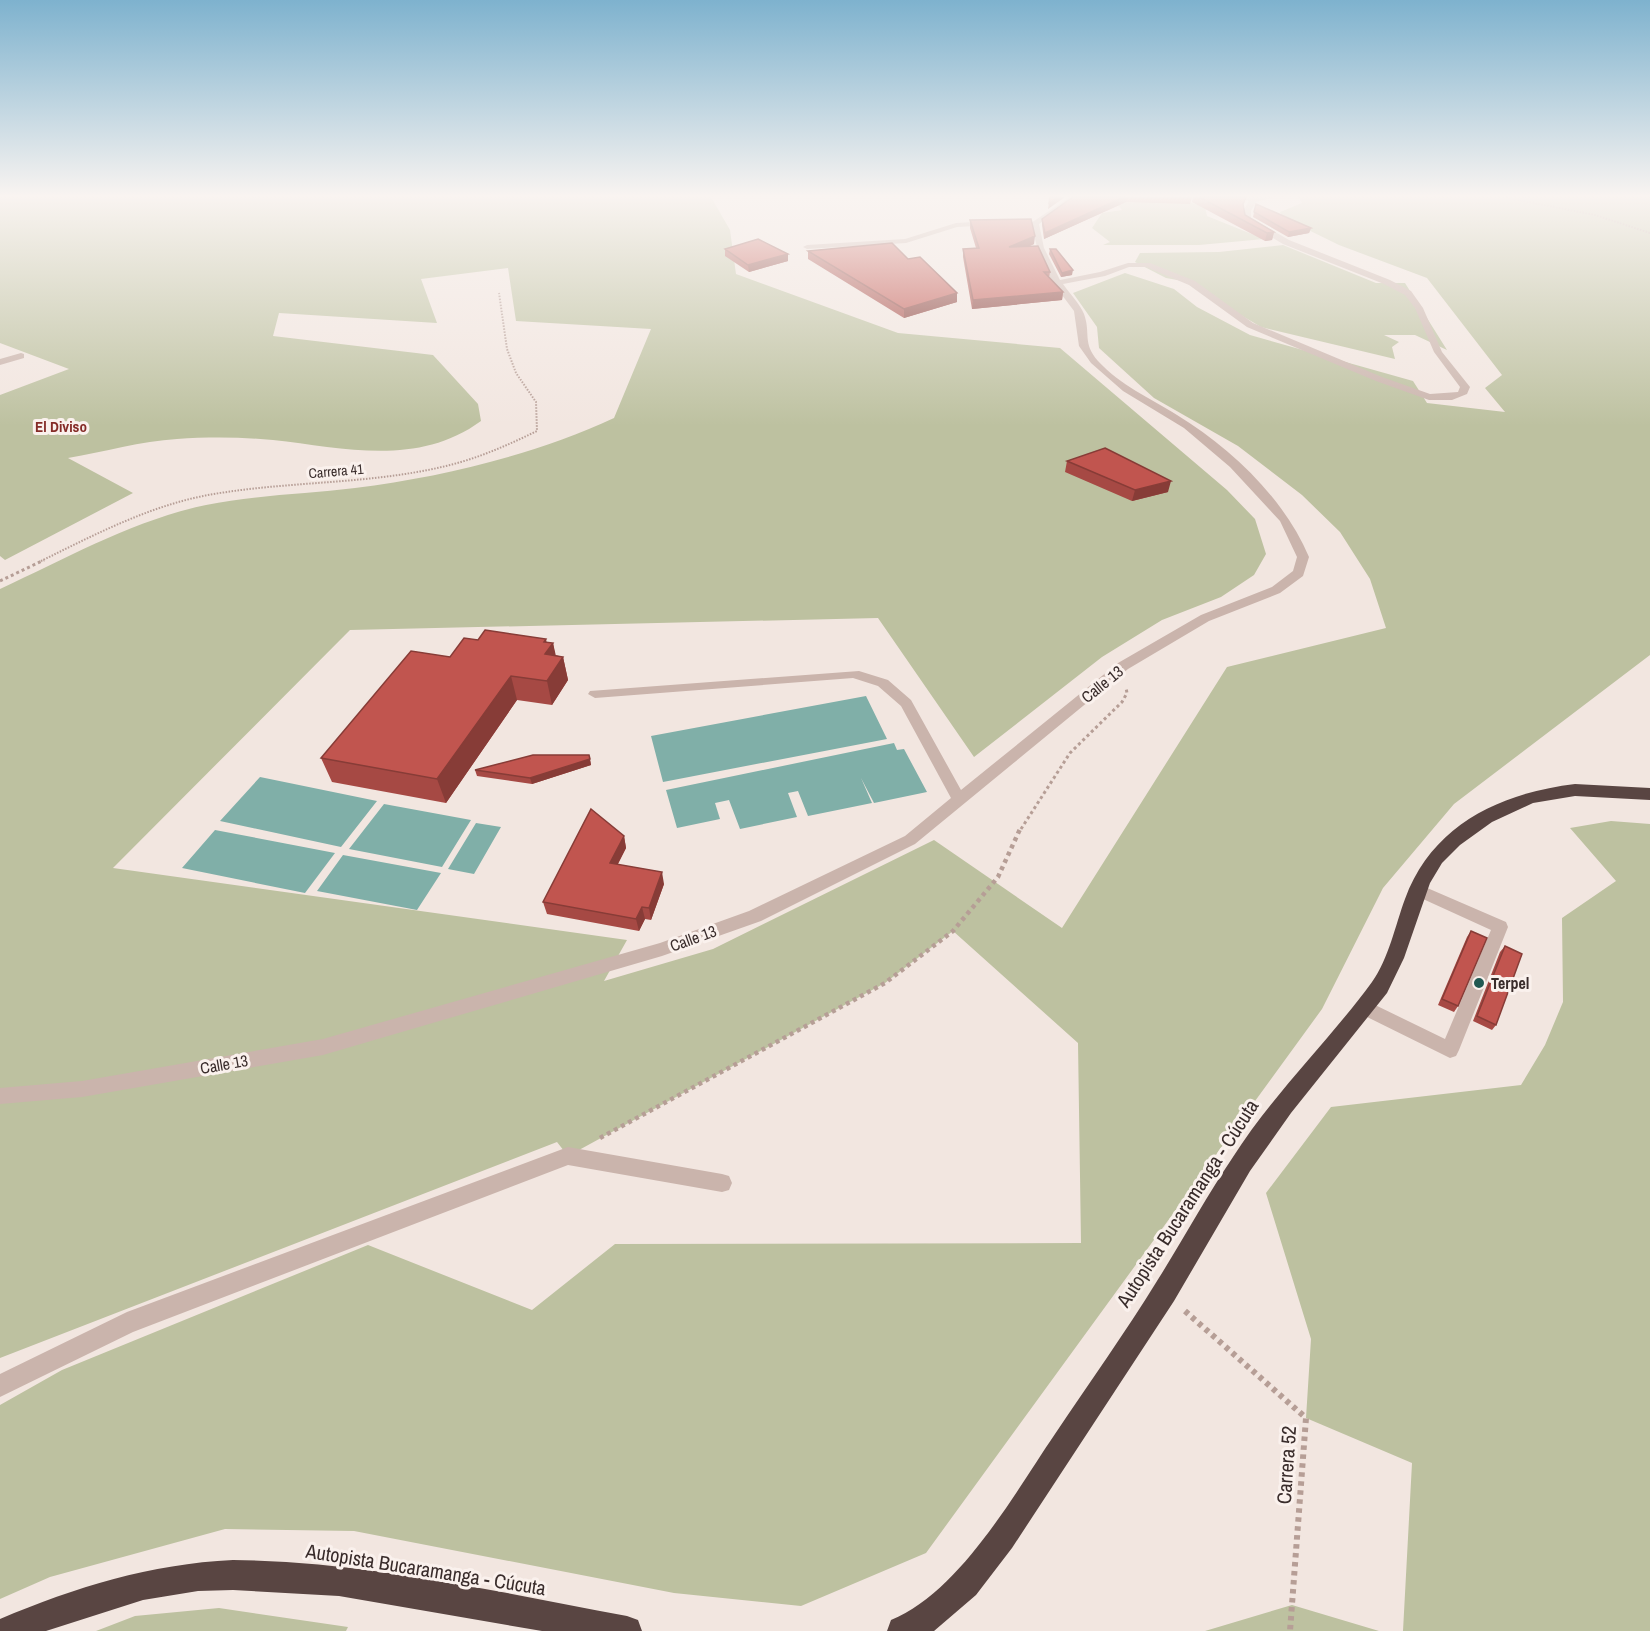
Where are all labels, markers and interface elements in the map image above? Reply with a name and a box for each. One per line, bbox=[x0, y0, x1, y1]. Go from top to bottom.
district label: El Diviso bbox=[35, 416, 87, 437]
street label: Carrera 41 bbox=[308, 460, 365, 482]
street label: Calle 13 bbox=[1076, 660, 1128, 708]
street label: Calle 13 bbox=[667, 919, 719, 957]
place label: Terpel bbox=[1491, 972, 1529, 994]
marker: Terpel bbox=[1472, 976, 1486, 990]
street label: Calle 13 bbox=[198, 1049, 250, 1079]
street label: Autopista Bucaramanga - Cúcuta bbox=[1109, 1094, 1264, 1313]
street label: Carrera 52 bbox=[1270, 1425, 1302, 1505]
street label: Autopista Bucaramanga - Cúcuta bbox=[303, 1537, 548, 1601]

